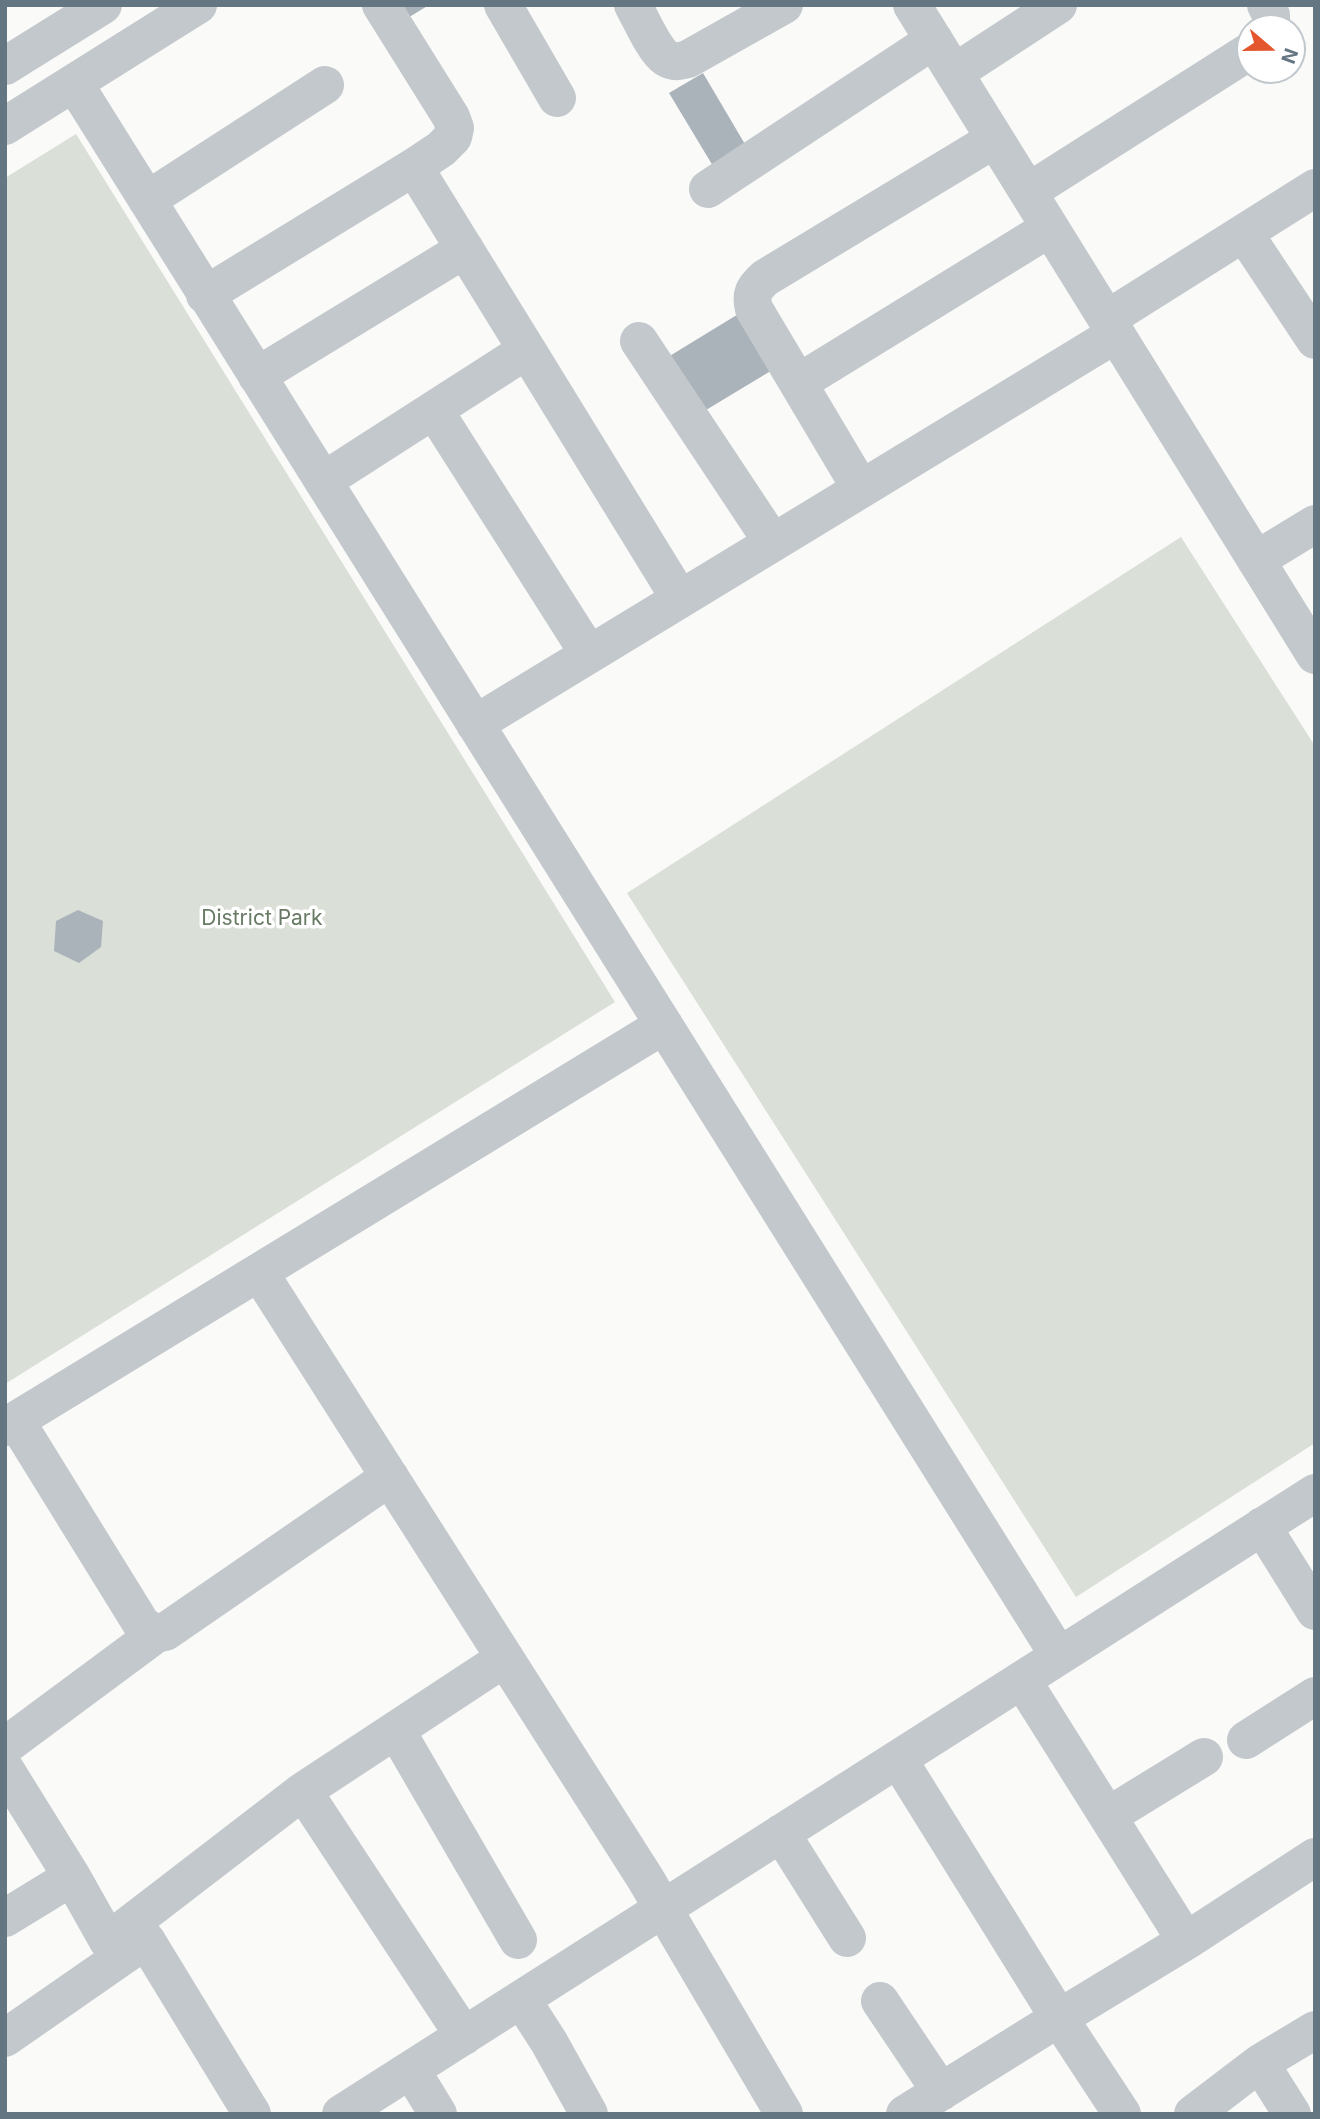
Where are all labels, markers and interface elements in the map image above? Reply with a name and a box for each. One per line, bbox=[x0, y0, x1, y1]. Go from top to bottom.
north arrow bbox=[1236, 14, 1306, 84]
text: N bbox=[1276, 45, 1303, 66]
park label: District Park bbox=[201, 906, 323, 932]

